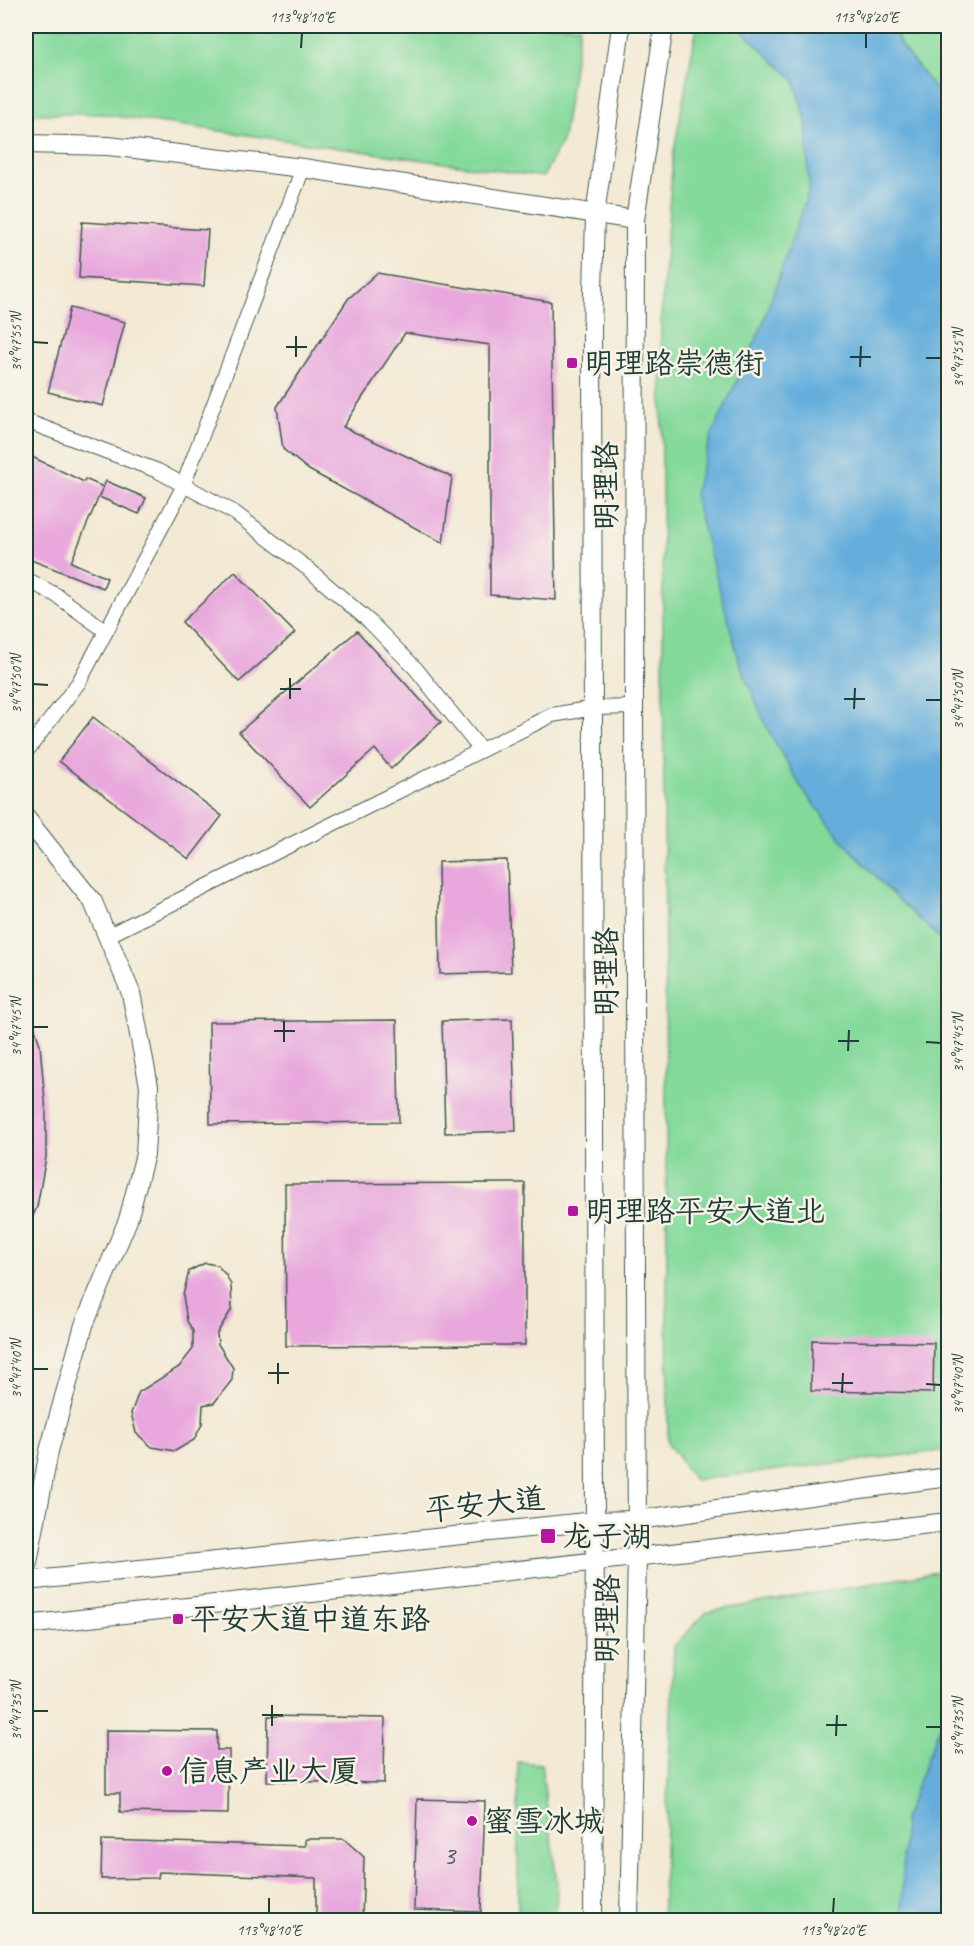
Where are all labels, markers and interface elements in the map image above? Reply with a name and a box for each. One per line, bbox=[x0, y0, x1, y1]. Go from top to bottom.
text: 113°48'10"E bbox=[270, 8, 336, 27]
text: 113°48'20"E bbox=[834, 8, 900, 27]
text: 34°47'55"N bbox=[7, 309, 26, 372]
text: 34°47'55"N bbox=[949, 325, 968, 388]
place label: 明理路崇德街 bbox=[584, 344, 764, 382]
marker: 明理路崇德街 bbox=[565, 356, 579, 370]
street label: 明理路 bbox=[587, 441, 625, 531]
text: 34°47'50"N bbox=[7, 651, 26, 714]
text: 34°47'50"N bbox=[949, 667, 968, 730]
street label: 明理路 bbox=[587, 927, 625, 1017]
text: 34°47'45"N bbox=[7, 994, 26, 1057]
text: 34°47'45"N bbox=[949, 1010, 968, 1073]
place label: 明理路平安大道北 bbox=[585, 1192, 825, 1230]
marker: 明理路平安大道北 bbox=[566, 1204, 580, 1218]
text: 34°47'40"N bbox=[7, 1336, 26, 1399]
text: 34°47'40"N bbox=[949, 1352, 968, 1415]
street label: 平安大道 bbox=[423, 1479, 547, 1529]
place label: 龙子湖 bbox=[562, 1517, 652, 1555]
marker: 龙子湖 bbox=[539, 1527, 557, 1545]
street label: 明理路 bbox=[587, 1574, 627, 1664]
place label: 平安大道中道东路 bbox=[190, 1600, 430, 1638]
marker: 平安大道中道东路 bbox=[171, 1612, 185, 1626]
text: 34°47'35"N bbox=[7, 1678, 26, 1741]
text: 34°47'35"N bbox=[949, 1694, 968, 1757]
place label: 信息产业大厦 bbox=[179, 1752, 359, 1790]
marker: 信息产业大厦 bbox=[160, 1764, 174, 1778]
place label: 蜜雪冰城 bbox=[484, 1802, 604, 1840]
marker: 蜜雪冰城 bbox=[465, 1814, 479, 1828]
house number: 3 bbox=[443, 1838, 457, 1872]
text: 113°48'10"E bbox=[237, 1921, 303, 1940]
text: 113°48'20"E bbox=[801, 1921, 867, 1940]

